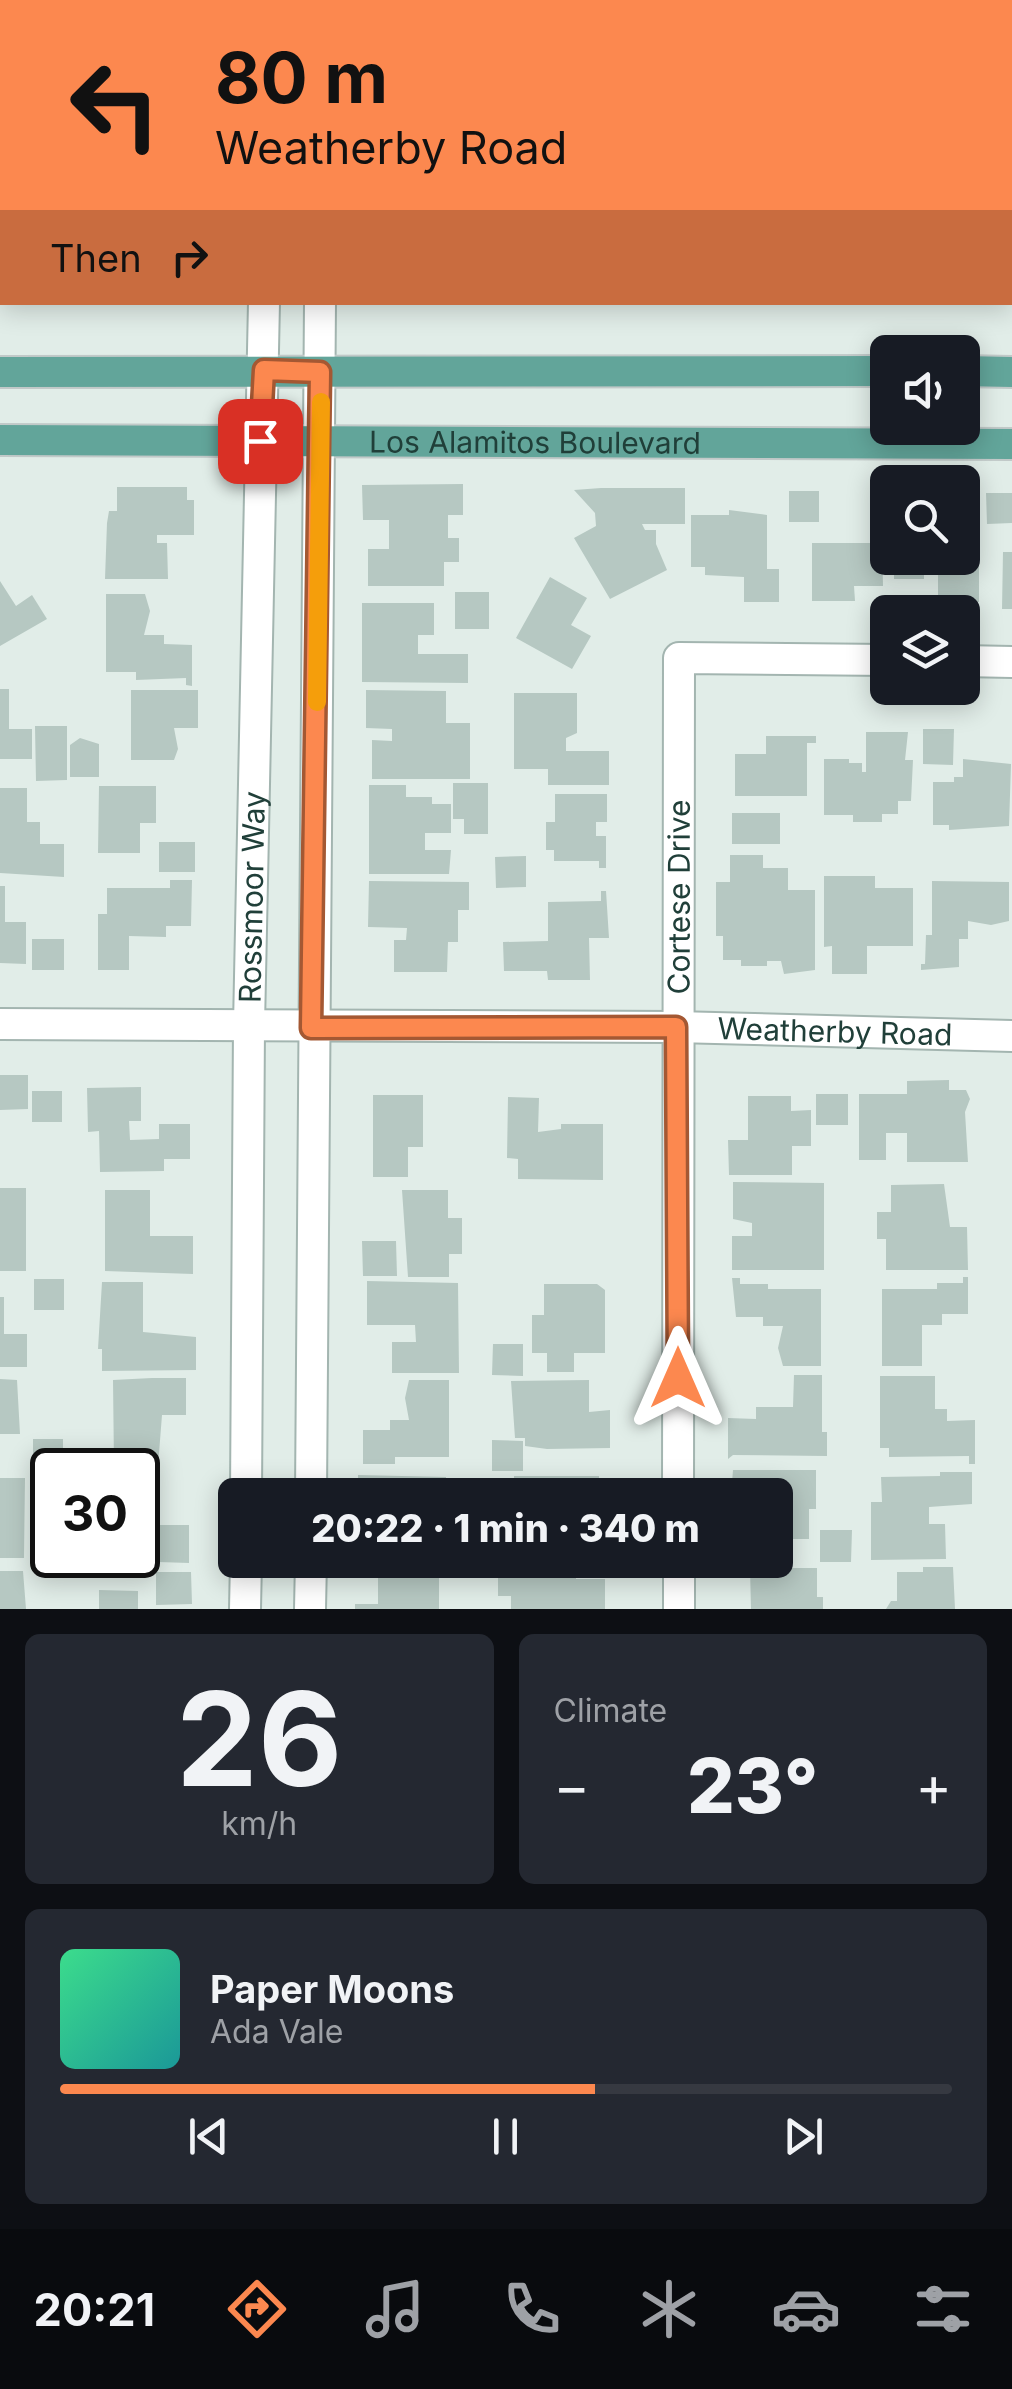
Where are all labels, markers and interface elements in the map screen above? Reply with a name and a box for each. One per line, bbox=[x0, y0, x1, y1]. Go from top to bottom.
text: 80 m bbox=[215, 35, 388, 120]
icon: left bbox=[50, 40, 180, 170]
text: Weatherby Road bbox=[215, 120, 567, 175]
icon: right bbox=[162, 230, 217, 285]
text: Then bbox=[50, 235, 142, 281]
map controls bbox=[870, 335, 980, 705]
button: sound bbox=[870, 335, 980, 445]
pin bbox=[218, 399, 303, 484]
icon: arrive bbox=[233, 414, 288, 469]
street label: Los Alamitos Boulevard bbox=[369, 423, 701, 461]
button: search bbox=[870, 465, 980, 575]
button: layers bbox=[870, 595, 980, 705]
street label: Rossmoor Way bbox=[231, 791, 272, 1003]
street label: Cortese Drive bbox=[661, 799, 697, 995]
street label: Weatherby Road bbox=[717, 1010, 953, 1052]
position arrow bbox=[626, 1326, 730, 1430]
speed limit sign: 30 bbox=[30, 1448, 160, 1578]
text: 20:22 · 1 min · 340 m bbox=[311, 1505, 700, 1551]
text: 26 bbox=[176, 1660, 342, 1817]
text: Climate bbox=[554, 1691, 667, 1730]
text: 23° bbox=[687, 1740, 818, 1831]
text: − bbox=[554, 1753, 590, 1819]
text: + bbox=[916, 1753, 952, 1819]
text: km/h bbox=[221, 1804, 297, 1843]
text: Paper Moons bbox=[210, 1966, 454, 2012]
text: Ada Vale bbox=[210, 2012, 343, 2051]
icon: previous bbox=[181, 2109, 236, 2164]
icon: pause bbox=[478, 2109, 533, 2164]
icon: next bbox=[776, 2109, 831, 2164]
icon: directions bbox=[222, 2274, 292, 2344]
icon: music bbox=[360, 2274, 430, 2344]
icon: phone bbox=[497, 2274, 567, 2344]
icon: climate bbox=[634, 2274, 704, 2344]
icon: car bbox=[771, 2274, 841, 2344]
icon: filters bbox=[908, 2274, 978, 2344]
text: 20:21 bbox=[34, 2282, 155, 2337]

